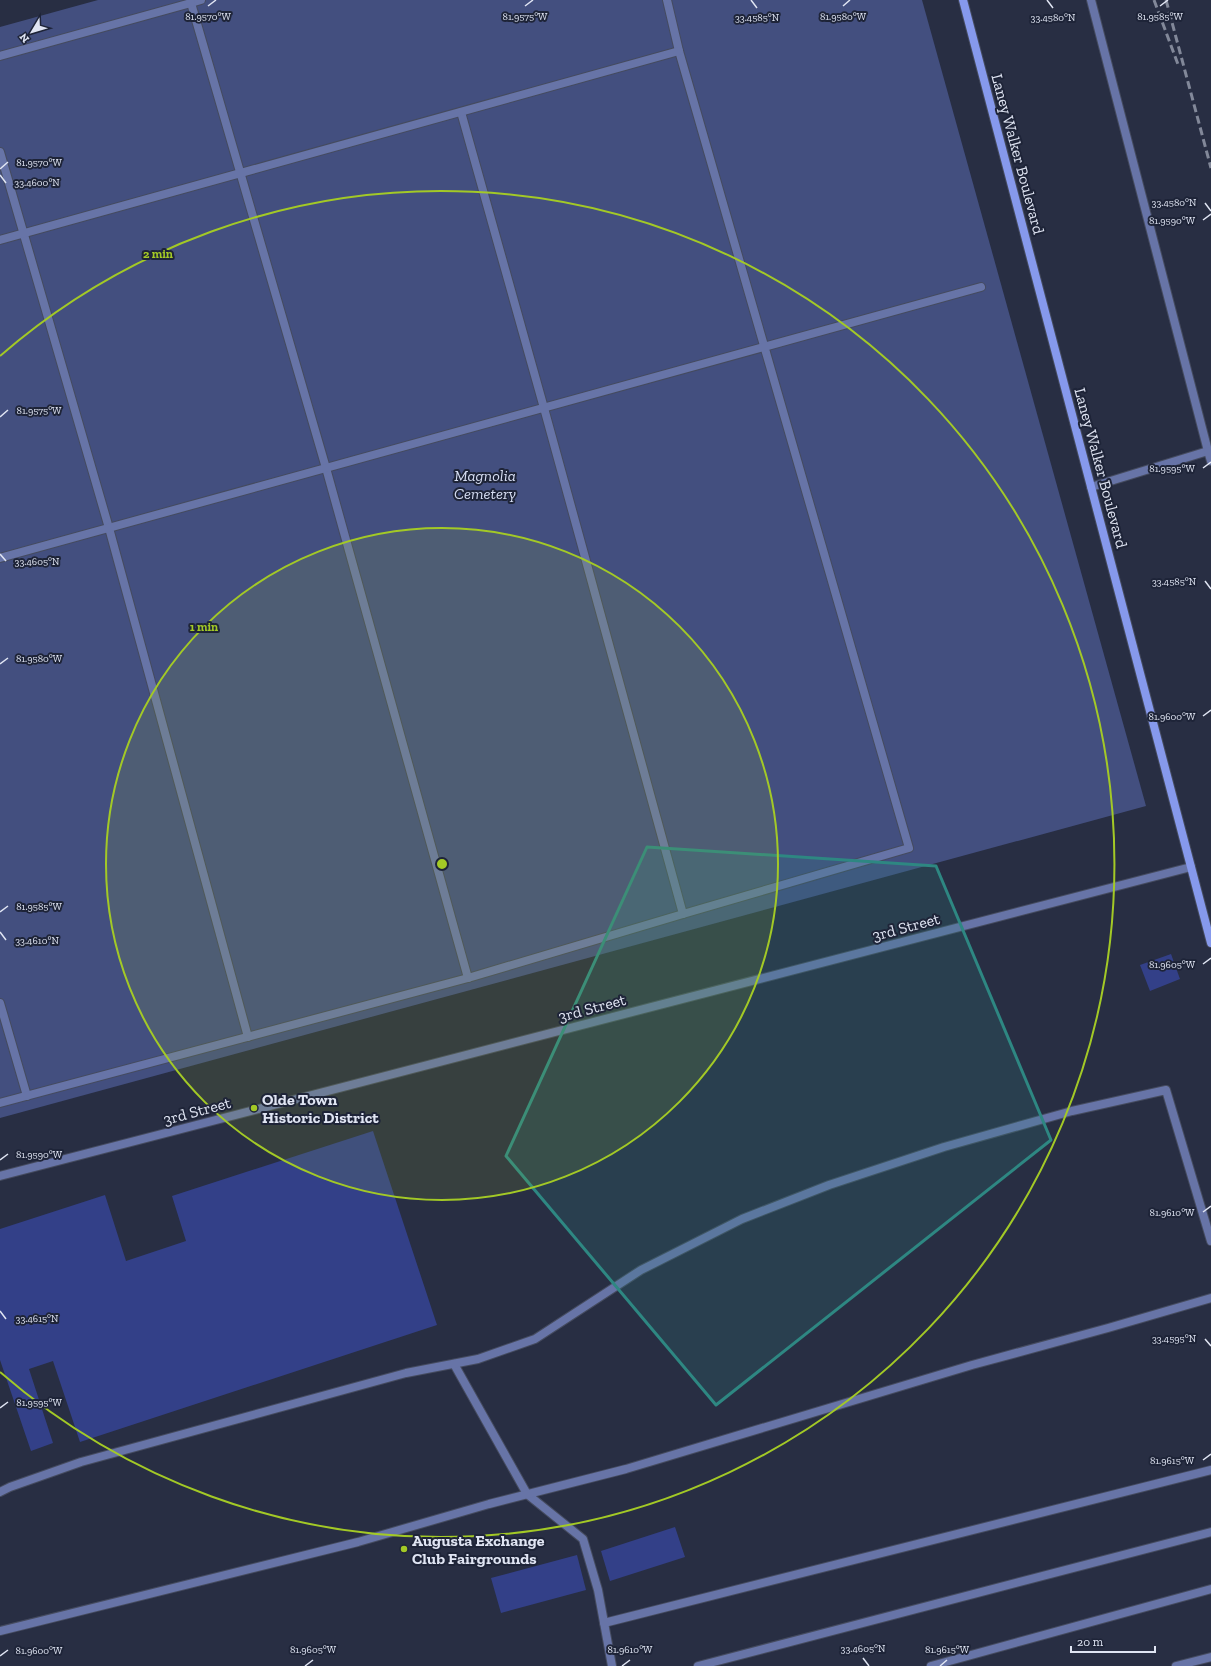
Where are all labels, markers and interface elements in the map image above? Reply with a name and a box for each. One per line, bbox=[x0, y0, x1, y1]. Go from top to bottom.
text: 81.9570°W bbox=[185, 11, 231, 23]
text: 81.9575°W bbox=[503, 11, 548, 23]
text: 81.9580°W bbox=[820, 11, 867, 23]
text: 81.9585°W bbox=[1137, 11, 1183, 23]
north arrow bbox=[12, 12, 52, 52]
text: 33.4585°N bbox=[735, 12, 780, 24]
text: 33.4580°N bbox=[1031, 12, 1076, 24]
text: N bbox=[16, 30, 32, 45]
street label: Laney Walker Boulevard bbox=[987, 72, 1049, 237]
text: 81.9570°W bbox=[16, 157, 62, 169]
text: 33.4600°N bbox=[14, 177, 60, 189]
text: 33.4580°N bbox=[1152, 197, 1197, 209]
text: 81.9590°W bbox=[1149, 215, 1196, 227]
text: 2 min bbox=[143, 247, 173, 261]
street label: Laney Walker Boulevard bbox=[1070, 386, 1132, 551]
text: 81.9575°W bbox=[17, 405, 62, 417]
text: 81.9595°W bbox=[1149, 463, 1195, 475]
park label: Magnolia Cemetery bbox=[454, 466, 517, 503]
text: 33.4605°N bbox=[15, 556, 60, 568]
text: 33.4585°N bbox=[1152, 576, 1197, 588]
text: 1 min bbox=[190, 620, 218, 634]
text: 81.9580°W bbox=[16, 653, 63, 665]
text: 81.9600°W bbox=[1149, 711, 1196, 723]
centre of rings bbox=[435, 857, 449, 871]
text: 81.9585°W bbox=[16, 901, 62, 913]
street label: 3rd Street bbox=[870, 909, 942, 945]
text: 33.4610°N bbox=[15, 935, 59, 947]
text: 81.9605°W bbox=[1149, 959, 1196, 971]
street label: 3rd Street bbox=[556, 990, 628, 1026]
place label: Olde Town Historic District bbox=[262, 1090, 379, 1127]
street label: 3rd Street bbox=[161, 1093, 233, 1129]
marker: Olde Town Historic District bbox=[249, 1103, 259, 1113]
text: 81.9590°W bbox=[16, 1149, 63, 1161]
text: 81.9610°W bbox=[1150, 1207, 1195, 1219]
text: 33.4615°N bbox=[16, 1313, 59, 1325]
text: 33.4595°N bbox=[1152, 1333, 1197, 1345]
text: 81.9595°W bbox=[16, 1397, 62, 1409]
text: 81.9615°W bbox=[1150, 1455, 1195, 1467]
place label: Augusta Exchange Club Fairgrounds bbox=[412, 1531, 545, 1568]
marker: Augusta Exchange Club Fairgrounds bbox=[399, 1544, 409, 1554]
scale bar bbox=[1071, 1628, 1155, 1654]
text: 20 m bbox=[1077, 1635, 1104, 1649]
text: 33.4605°N bbox=[841, 1643, 886, 1655]
text: 81.9605°W bbox=[290, 1644, 337, 1656]
text: 81.9610°W bbox=[608, 1644, 653, 1656]
text: 81.9615°W bbox=[925, 1644, 970, 1656]
text: 81.9600°W bbox=[16, 1645, 63, 1657]

